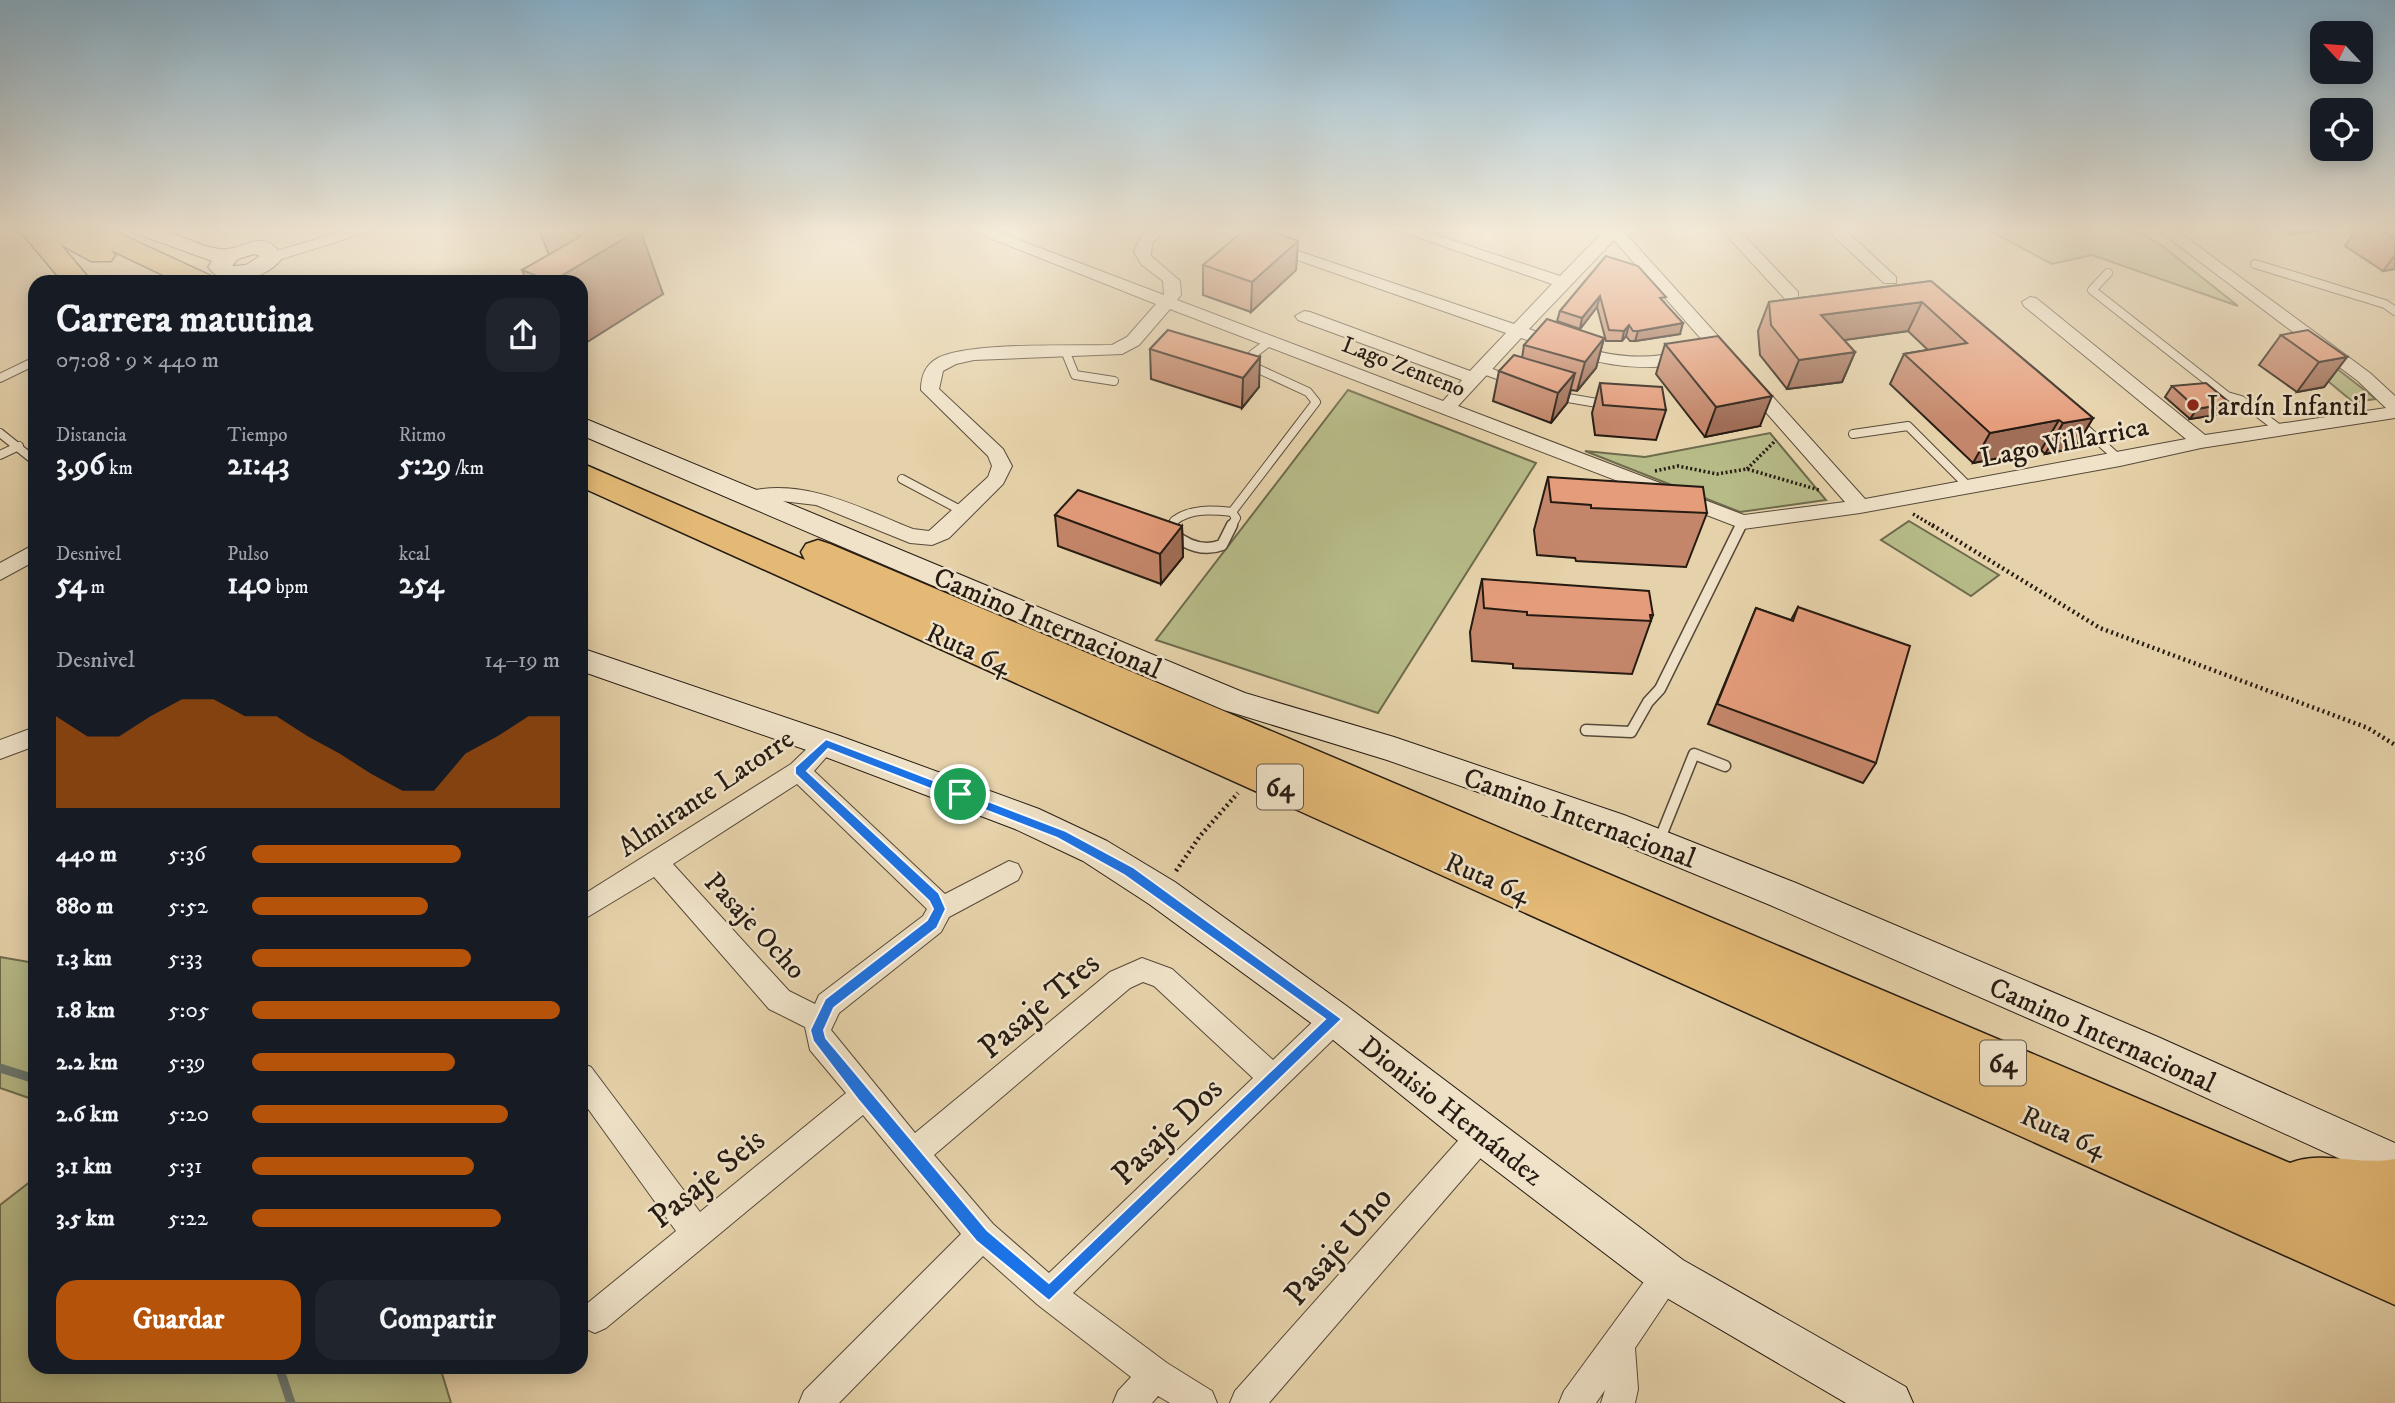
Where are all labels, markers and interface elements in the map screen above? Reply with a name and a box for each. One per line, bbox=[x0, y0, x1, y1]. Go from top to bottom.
north arrow bbox=[2310, 21, 2373, 84]
map controls bbox=[2310, 21, 2373, 161]
button: locate bbox=[2310, 98, 2373, 161]
text: Carrera matutina bbox=[56, 296, 313, 344]
button: share bbox=[486, 298, 560, 372]
street label: Lago Zenteno bbox=[1338, 331, 1469, 404]
text: 07:08 · 9 × 440 m bbox=[56, 346, 219, 375]
place label: Jardín Infantil bbox=[2204, 389, 2368, 424]
marker: Jardín Infantil bbox=[2185, 397, 2201, 413]
street label: Lago Villarrica bbox=[1977, 409, 2152, 476]
text: Distancia bbox=[56, 424, 127, 447]
text: Tiempo bbox=[227, 424, 287, 447]
text: Ritmo bbox=[399, 424, 446, 447]
text: 3.96 bbox=[56, 447, 105, 484]
text: 21:43 bbox=[227, 447, 289, 484]
text: 5:29 bbox=[399, 447, 451, 484]
text: km bbox=[105, 457, 133, 480]
text: /km bbox=[451, 457, 484, 480]
text: Desnivel bbox=[56, 543, 121, 566]
text: Pulso bbox=[227, 543, 269, 566]
text: kcal bbox=[399, 543, 430, 566]
street label: Camino Internacional bbox=[928, 560, 1167, 687]
text: 54 bbox=[56, 566, 87, 603]
text: 140 bbox=[227, 566, 272, 603]
text: 254 bbox=[399, 566, 444, 603]
text: m bbox=[87, 576, 105, 599]
text: bpm bbox=[272, 576, 309, 599]
street label: Ruta 64 bbox=[920, 615, 1017, 684]
text: Desnivel bbox=[56, 646, 135, 675]
text: 14–19 m bbox=[484, 646, 560, 675]
street label: Almirante Latorre bbox=[611, 721, 801, 865]
street label: Camino Internacional bbox=[1459, 760, 1701, 877]
pin bbox=[930, 764, 990, 824]
road number: 64 bbox=[1257, 764, 1303, 810]
icon: arrive bbox=[941, 775, 979, 813]
text: 440 m bbox=[56, 840, 117, 869]
text: 5:36 bbox=[168, 840, 206, 869]
street label: Ruta 64 bbox=[1439, 845, 1536, 912]
street label: Pasaje Ocho bbox=[696, 865, 813, 987]
text: 880 m bbox=[56, 892, 114, 921]
text: 5:52 bbox=[168, 892, 208, 921]
street label: Pasaje Tres bbox=[971, 943, 1109, 1068]
text: 1.3 km bbox=[56, 944, 112, 973]
text: 5:33 bbox=[168, 944, 203, 973]
street label: Camino Internacional bbox=[1984, 970, 2222, 1101]
text: 1.8 km bbox=[56, 996, 115, 1025]
text: 5:05 bbox=[168, 996, 209, 1025]
street label: Dionisio Hernández bbox=[1352, 1029, 1550, 1194]
road number: 64 bbox=[1980, 1040, 2026, 1086]
text: 2.2 km bbox=[56, 1048, 118, 1077]
text: 5:39 bbox=[168, 1048, 206, 1077]
street label: Pasaje Dos bbox=[1104, 1069, 1232, 1195]
street label: Ruta 64 bbox=[2015, 1098, 2112, 1167]
text: 2.6 km bbox=[56, 1100, 119, 1129]
text: 5:20 bbox=[168, 1100, 209, 1129]
street label: Pasaje Seis bbox=[641, 1120, 774, 1238]
text: 3.1 km bbox=[56, 1152, 112, 1181]
text: 5:31 bbox=[168, 1152, 202, 1181]
street label: Pasaje Uno bbox=[1276, 1179, 1402, 1315]
text: 3.5 km bbox=[56, 1204, 115, 1233]
text: 5:22 bbox=[168, 1204, 208, 1233]
button: Guardar bbox=[56, 1280, 301, 1360]
button: Compartir bbox=[315, 1280, 560, 1360]

